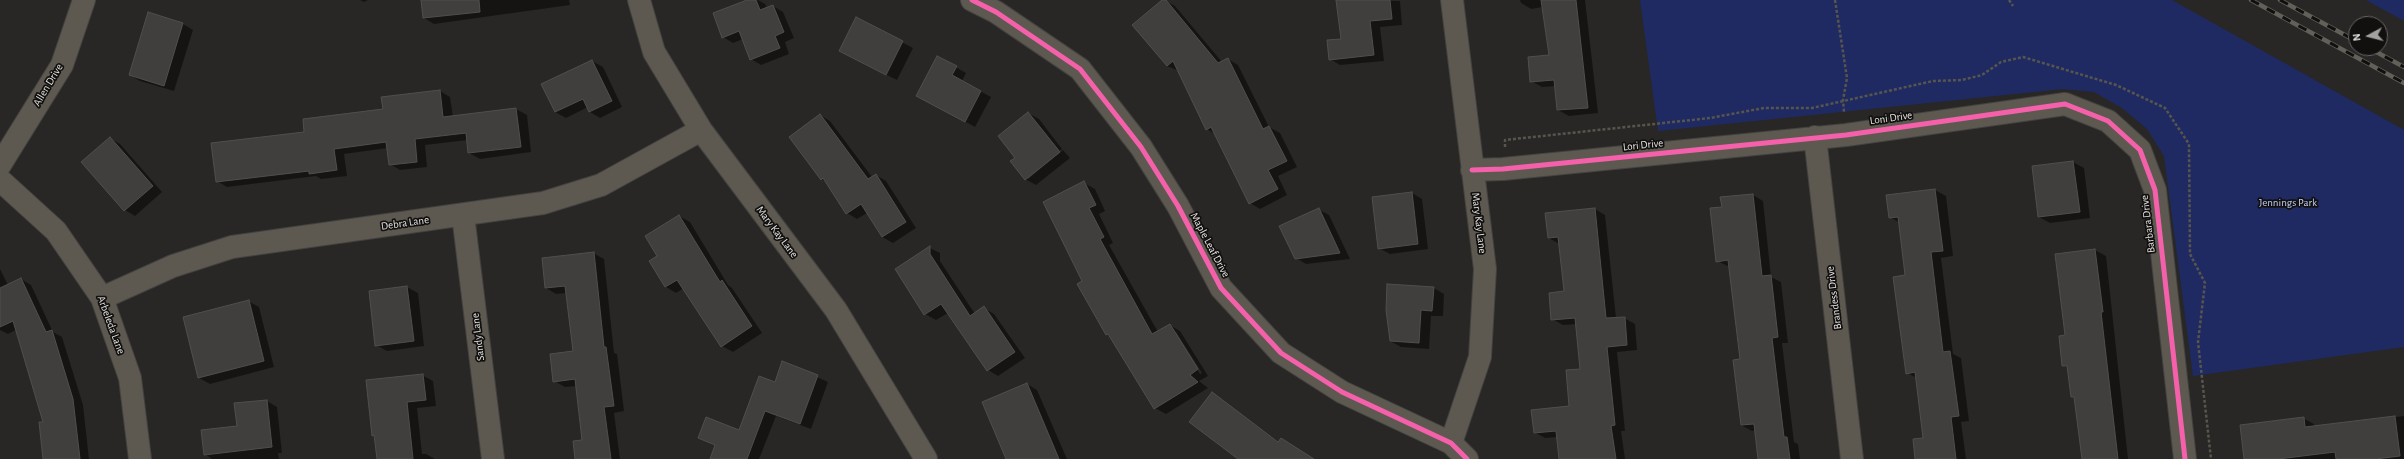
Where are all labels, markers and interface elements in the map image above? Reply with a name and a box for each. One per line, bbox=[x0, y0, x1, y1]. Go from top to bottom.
north arrow bbox=[2348, 16, 2388, 56]
text: N bbox=[2351, 33, 2363, 42]
street label: Allen Drive bbox=[30, 61, 66, 109]
street label: Loni Drive bbox=[1869, 108, 1913, 128]
street label: Lori Drive bbox=[1622, 136, 1664, 154]
street label: Mary Kay Lane bbox=[1469, 192, 1489, 254]
street label: Barbara Drive bbox=[2138, 194, 2158, 254]
park label: Jennings Park bbox=[2259, 196, 2317, 210]
street label: Mary Kay Lane bbox=[753, 204, 801, 260]
street label: Maple Leaf Drive bbox=[1187, 210, 1233, 280]
street label: Debra Lane bbox=[380, 213, 430, 233]
street label: Brandess Drive bbox=[1824, 266, 1844, 330]
street label: Arbeleda Lane bbox=[94, 294, 128, 356]
street label: Sandy Lane bbox=[469, 312, 487, 362]

